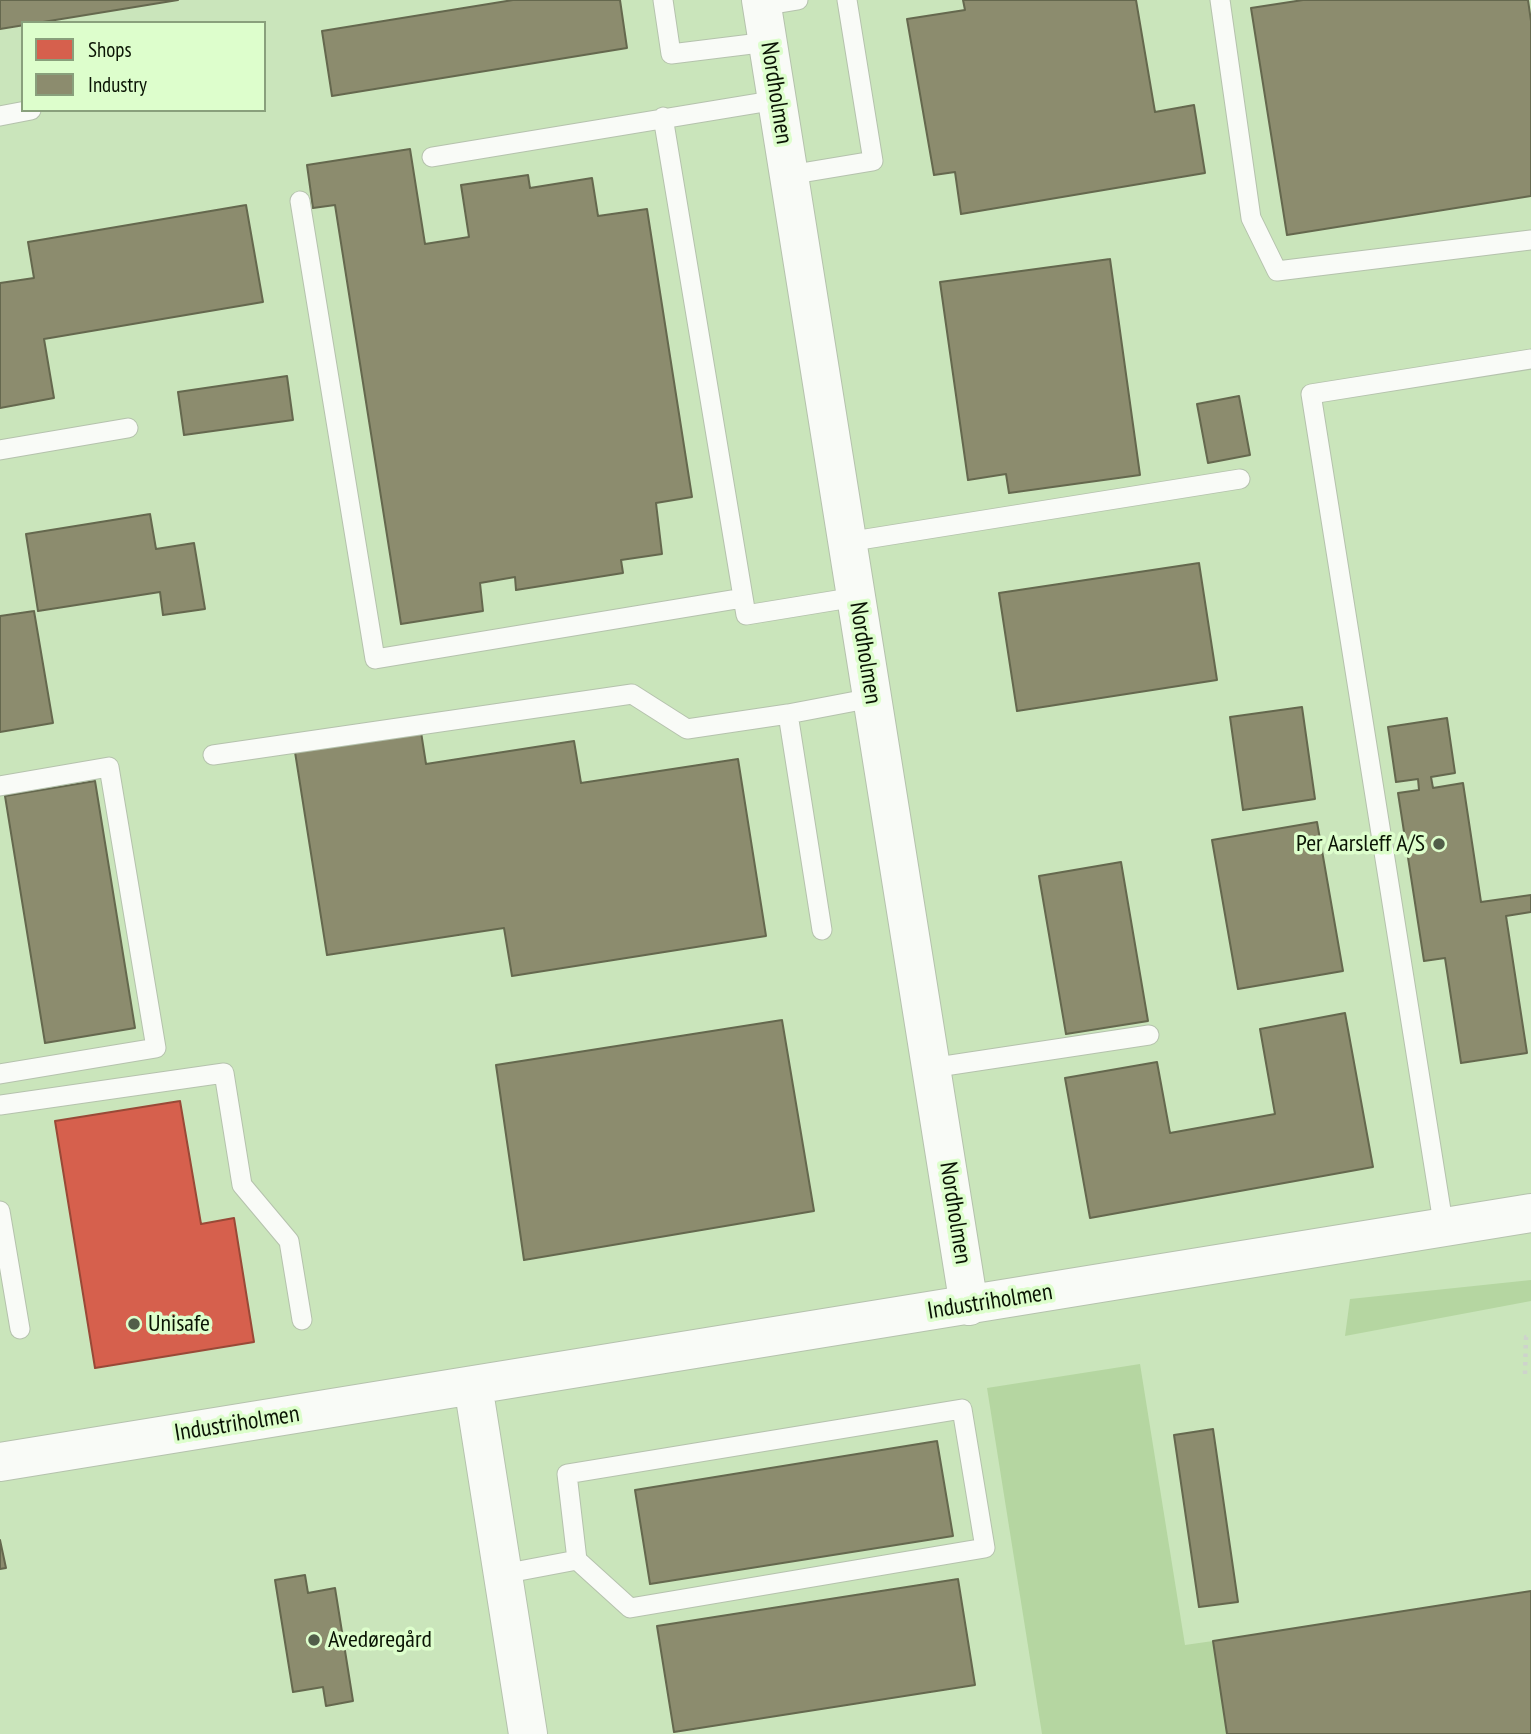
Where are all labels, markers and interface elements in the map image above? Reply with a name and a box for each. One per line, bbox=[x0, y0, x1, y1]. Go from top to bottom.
legend bbox=[21, 21, 266, 112]
text: Shops bbox=[88, 36, 132, 63]
street label: Nordholmen bbox=[754, 40, 798, 146]
text: Industry bbox=[88, 71, 147, 98]
street label: Nordholmen bbox=[843, 600, 887, 706]
place label: Per Aarsleff A/S bbox=[1296, 830, 1425, 858]
marker: Per Aarsleff A/S bbox=[1431, 836, 1447, 852]
street label: Nordholmen bbox=[933, 1160, 977, 1266]
street label: Industriholmen bbox=[926, 1278, 1054, 1326]
place label: Unisafe bbox=[148, 1310, 210, 1338]
marker: Unisafe bbox=[126, 1316, 142, 1332]
street label: Industriholmen bbox=[173, 1400, 301, 1448]
place label: Avedøregård bbox=[328, 1626, 432, 1654]
marker: Avedøregård bbox=[306, 1632, 322, 1648]

